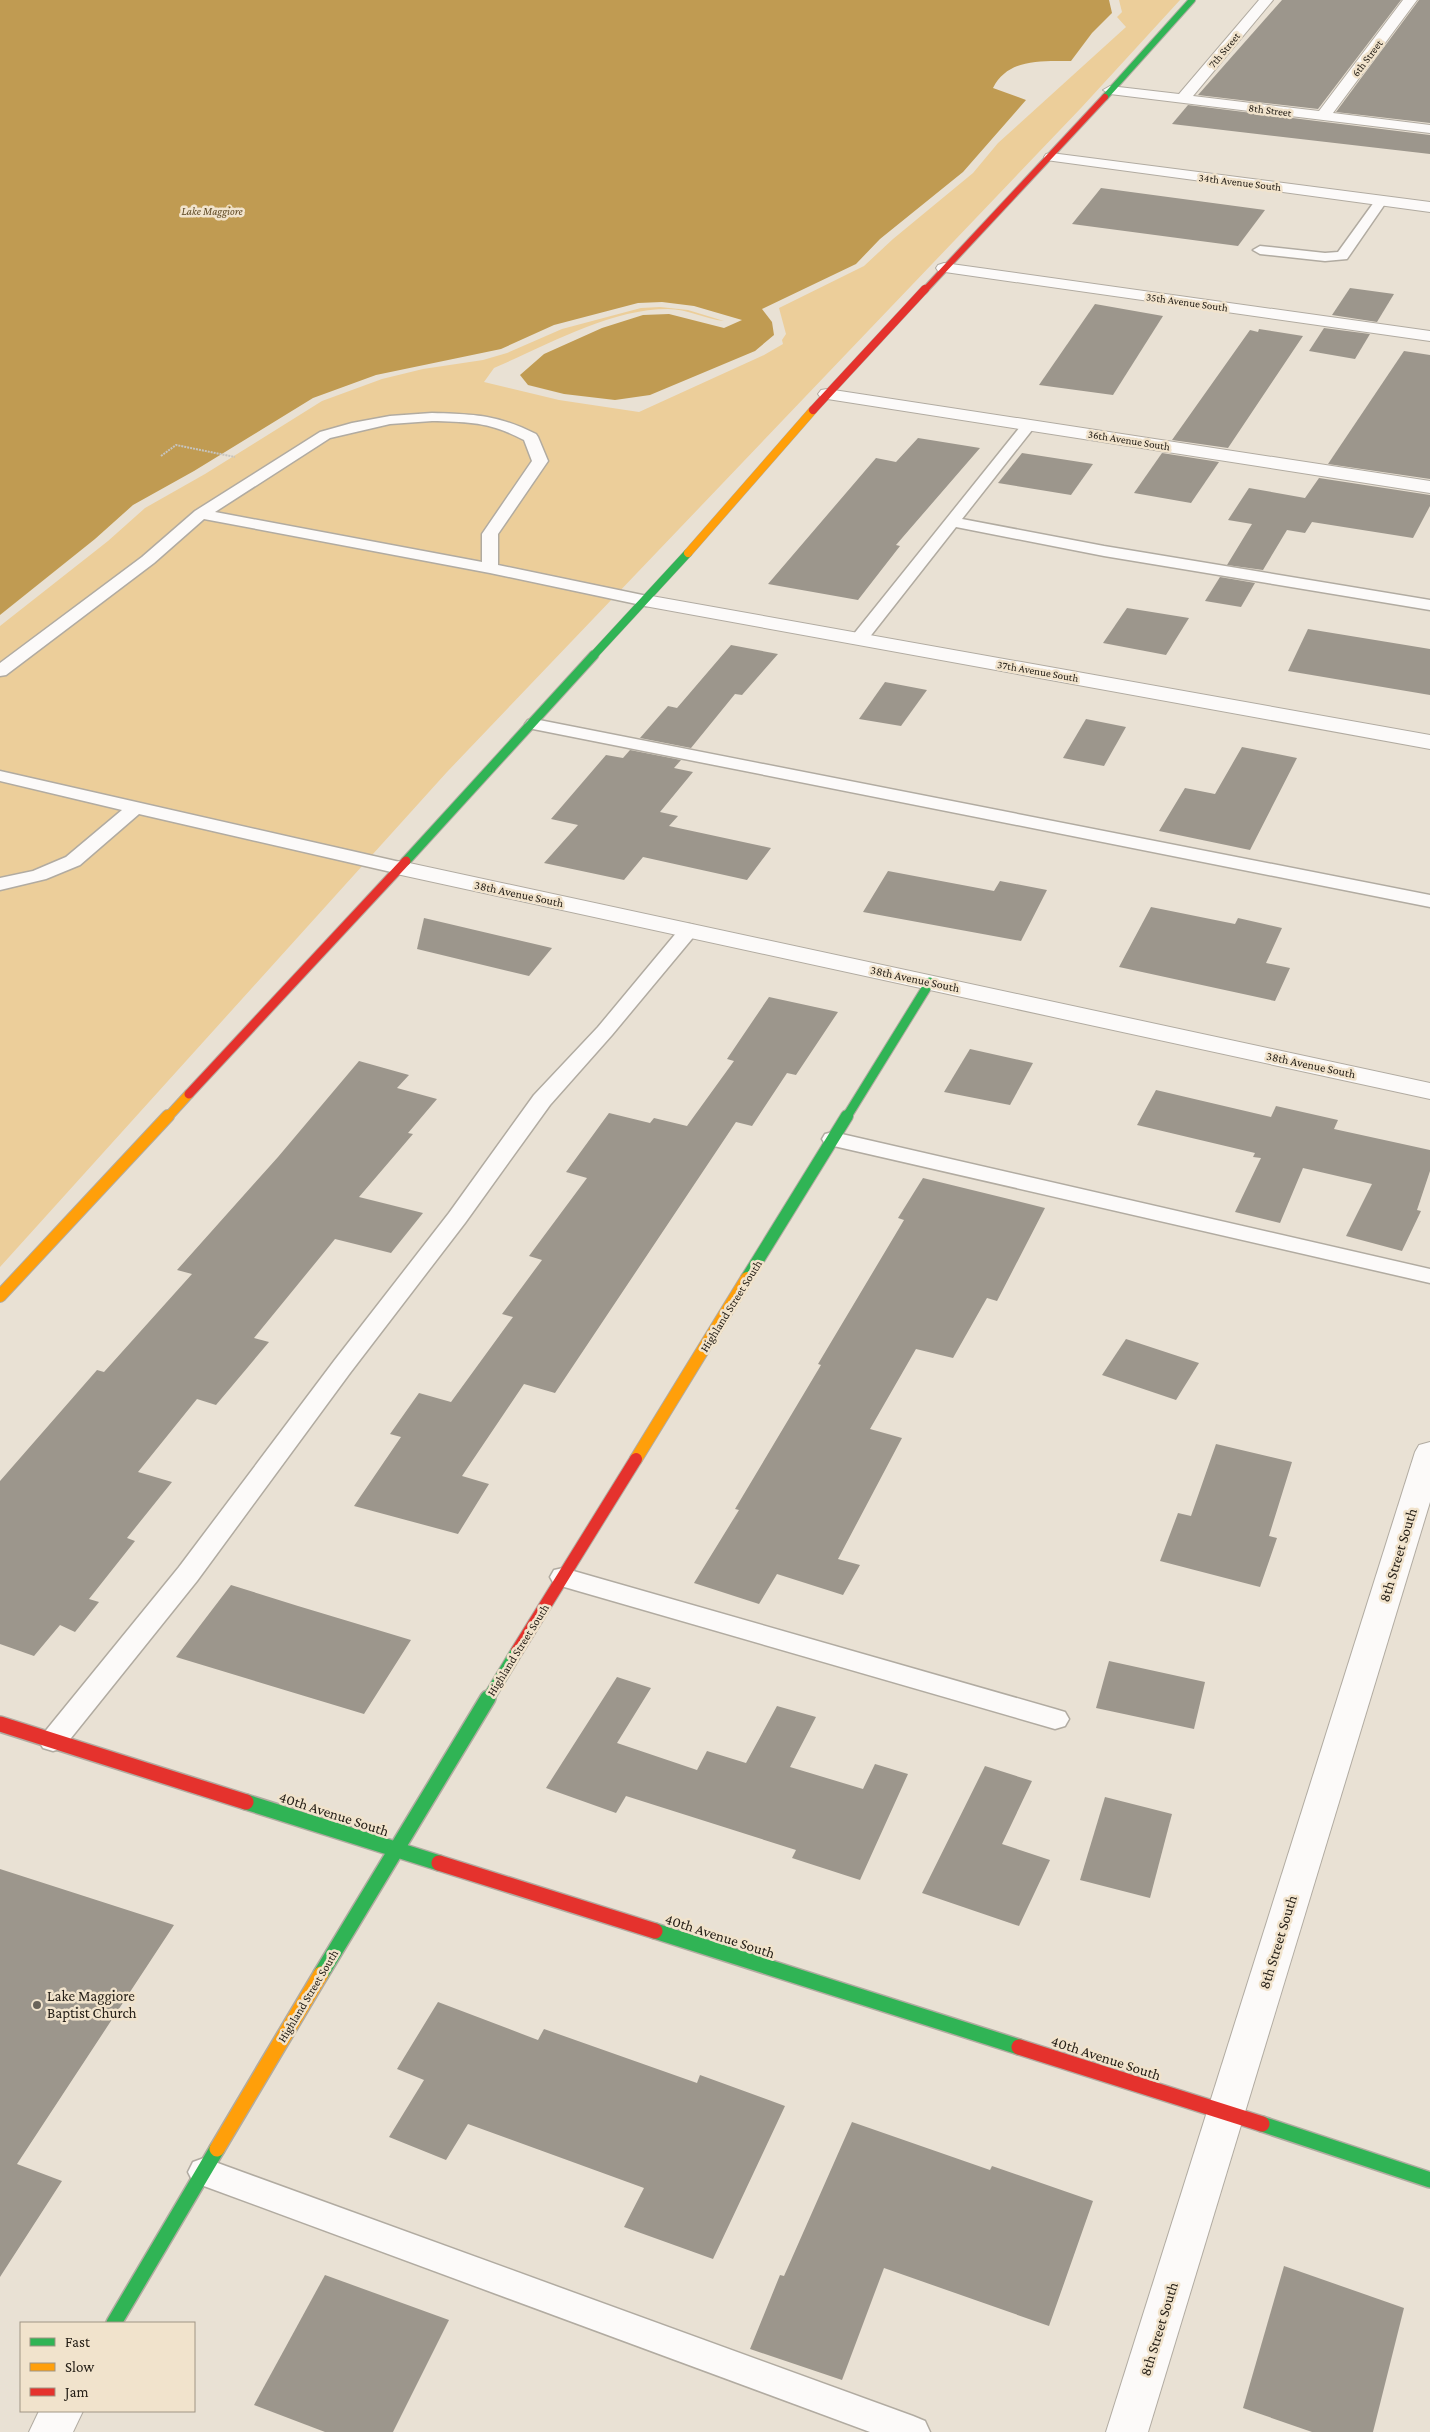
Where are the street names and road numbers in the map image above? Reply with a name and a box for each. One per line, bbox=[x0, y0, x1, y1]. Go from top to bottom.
street label: 7th Street bbox=[1206, 30, 1242, 70]
street label: 6th Street bbox=[1349, 37, 1385, 79]
street label: 8th Street bbox=[1248, 101, 1293, 119]
street label: 34th Avenue South bbox=[1198, 171, 1282, 193]
street label: 35th Avenue South bbox=[1145, 290, 1229, 314]
street label: 36th Avenue South bbox=[1087, 428, 1171, 452]
street label: 37th Avenue South bbox=[996, 658, 1080, 684]
street label: 38th Avenue South bbox=[473, 878, 565, 910]
street label: 38th Avenue South bbox=[869, 963, 961, 995]
street label: 38th Avenue South bbox=[1265, 1049, 1357, 1081]
street label: Highland Street South bbox=[697, 1257, 765, 1355]
street label: 8th Street South bbox=[1376, 1506, 1420, 1604]
street label: Highland Street South bbox=[484, 1601, 552, 1699]
street label: 40th Avenue South bbox=[277, 1789, 391, 1839]
street label: 8th Street South bbox=[1256, 1893, 1300, 1991]
street label: 40th Avenue South bbox=[663, 1911, 777, 1961]
street label: Highland Street South bbox=[275, 1947, 342, 2045]
street label: 40th Avenue South bbox=[1049, 2033, 1163, 2083]
street label: 8th Street South bbox=[1137, 2280, 1181, 2378]

